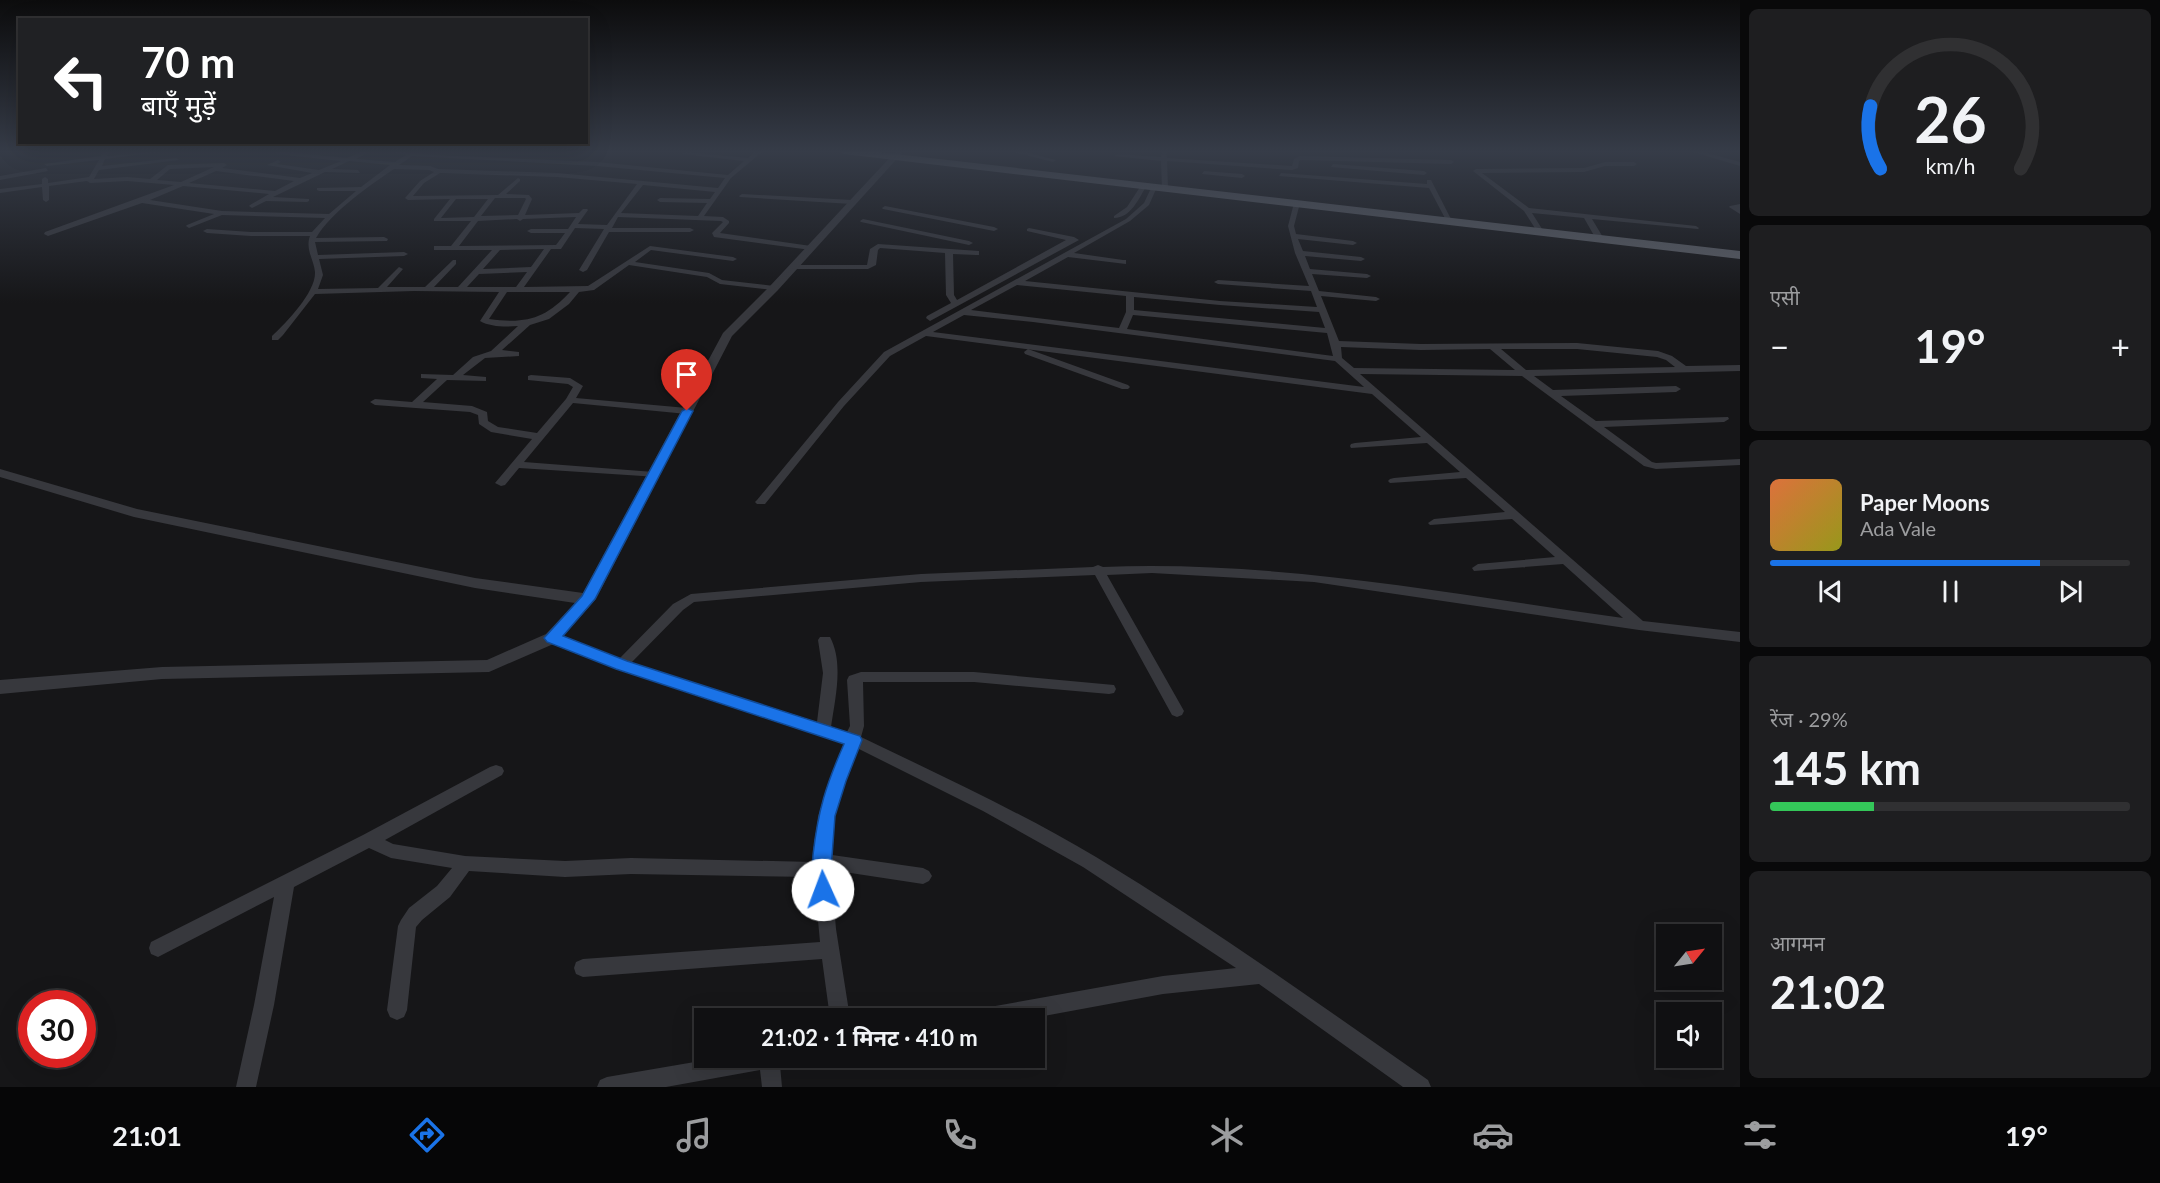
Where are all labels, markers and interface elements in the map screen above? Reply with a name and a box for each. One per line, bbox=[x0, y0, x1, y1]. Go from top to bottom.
text: 70 m bbox=[141, 37, 235, 87]
icon: left bbox=[42, 42, 120, 120]
text: 26 bbox=[1914, 81, 1986, 156]
text: बाएँ मुड़ें bbox=[141, 88, 216, 121]
text: km/h bbox=[1925, 154, 1975, 180]
text: एसी bbox=[1770, 285, 1800, 309]
text: 19° bbox=[1915, 319, 1985, 373]
text: − bbox=[1770, 326, 1789, 366]
text: + bbox=[2111, 326, 2130, 366]
pin bbox=[661, 349, 712, 411]
icon: arrive bbox=[670, 358, 703, 391]
text: Paper Moons bbox=[1860, 489, 1990, 516]
text: Ada Vale bbox=[1860, 516, 1936, 540]
icon: previous bbox=[1814, 575, 1847, 608]
icon: pause bbox=[1934, 575, 1967, 608]
icon: next bbox=[2054, 575, 2087, 608]
text: रेंज · 29% bbox=[1770, 707, 1848, 731]
text: 145 km bbox=[1770, 741, 1921, 795]
position arrow bbox=[791, 858, 855, 922]
north arrow bbox=[1656, 924, 1722, 990]
map controls bbox=[1656, 924, 1722, 1068]
text: आगमन bbox=[1770, 931, 1825, 955]
text: 21:02 bbox=[1770, 965, 1886, 1019]
speed limit sign: 30 bbox=[18, 990, 96, 1068]
button: sound bbox=[1656, 1002, 1722, 1068]
text: 21:02 · 1 मिनट · 410 m bbox=[761, 1024, 978, 1051]
icon: directions bbox=[406, 1114, 448, 1156]
icon: music bbox=[673, 1114, 715, 1156]
icon: phone bbox=[939, 1114, 981, 1156]
icon: climate bbox=[1206, 1114, 1248, 1156]
icon: car bbox=[1472, 1114, 1514, 1156]
icon: filters bbox=[1739, 1114, 1781, 1156]
text: 21:01 bbox=[112, 1119, 182, 1152]
text: 19° bbox=[2005, 1119, 2048, 1152]

